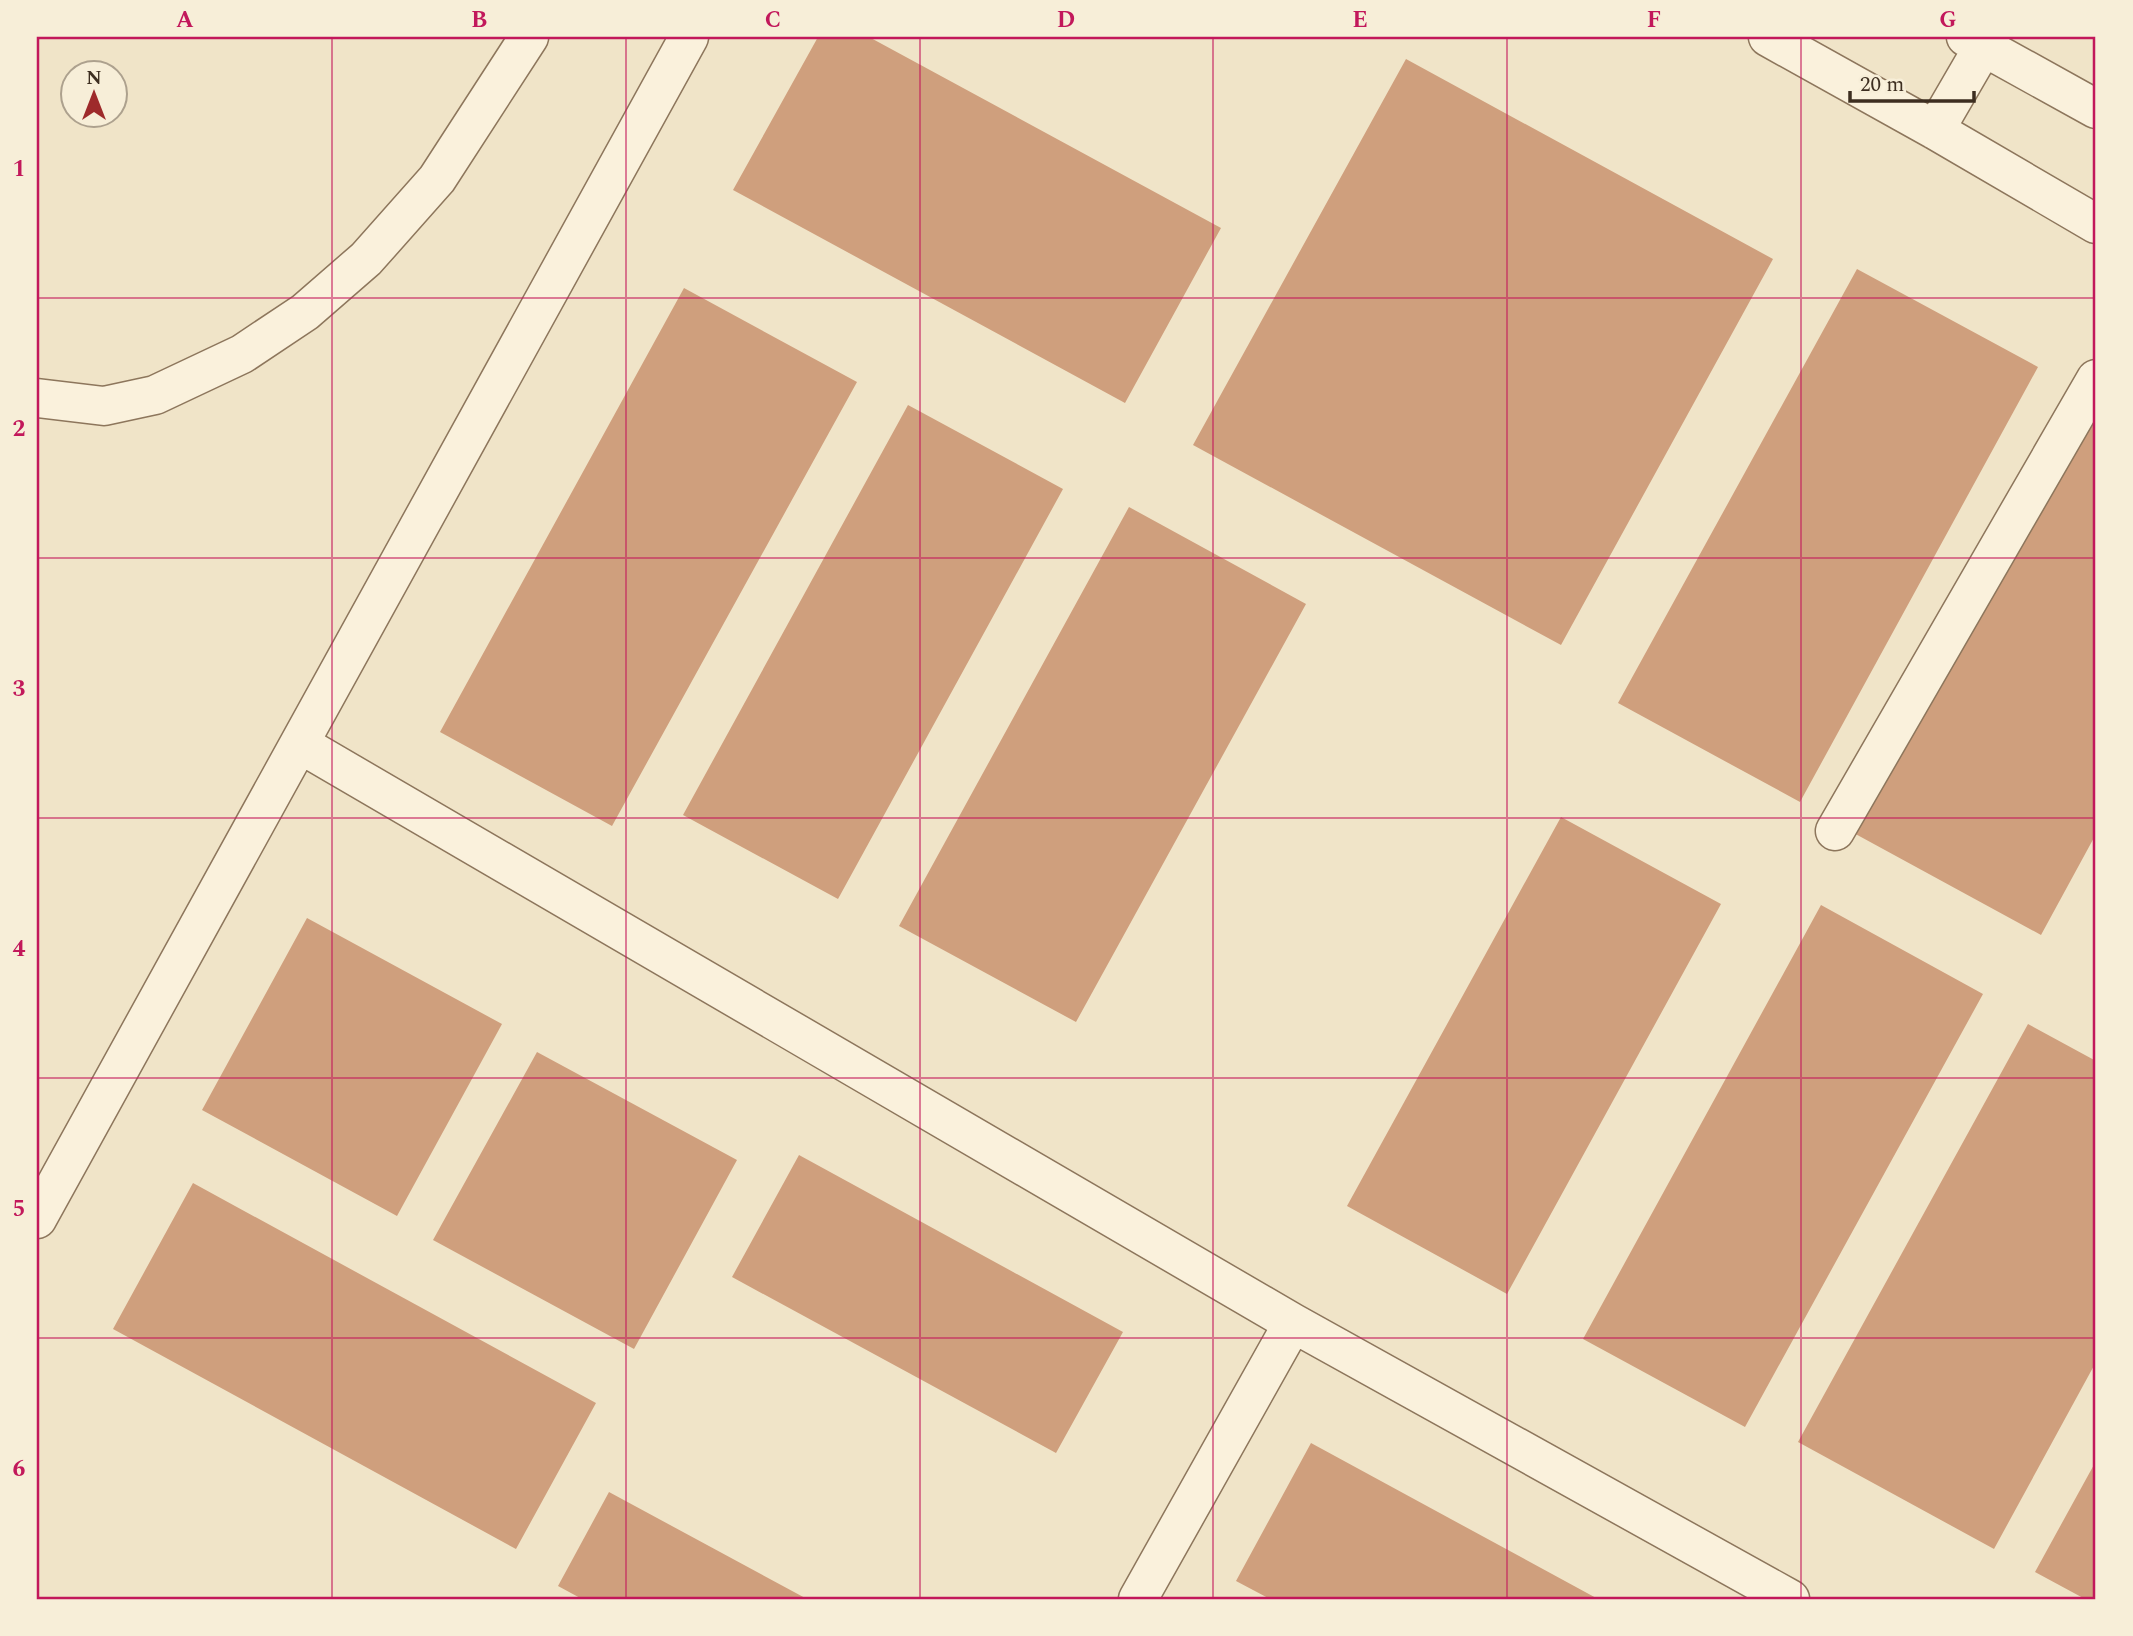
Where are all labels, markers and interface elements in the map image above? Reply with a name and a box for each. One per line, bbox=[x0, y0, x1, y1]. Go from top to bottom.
text: A bbox=[176, 3, 194, 38]
text: B bbox=[471, 3, 487, 38]
text: C bbox=[765, 3, 781, 38]
text: D bbox=[1057, 3, 1075, 38]
text: E bbox=[1352, 3, 1368, 38]
text: F bbox=[1647, 3, 1661, 38]
text: G bbox=[1939, 3, 1957, 38]
north arrow bbox=[60, 60, 130, 130]
scale bar bbox=[1850, 60, 1974, 104]
text: N bbox=[86, 64, 102, 93]
text: 20 m bbox=[1860, 69, 1904, 101]
text: 1 bbox=[13, 152, 25, 187]
text: 2 bbox=[13, 412, 26, 447]
text: 3 bbox=[13, 672, 26, 707]
text: 4 bbox=[13, 932, 26, 967]
text: 5 bbox=[13, 1192, 25, 1227]
text: 6 bbox=[13, 1452, 26, 1487]

